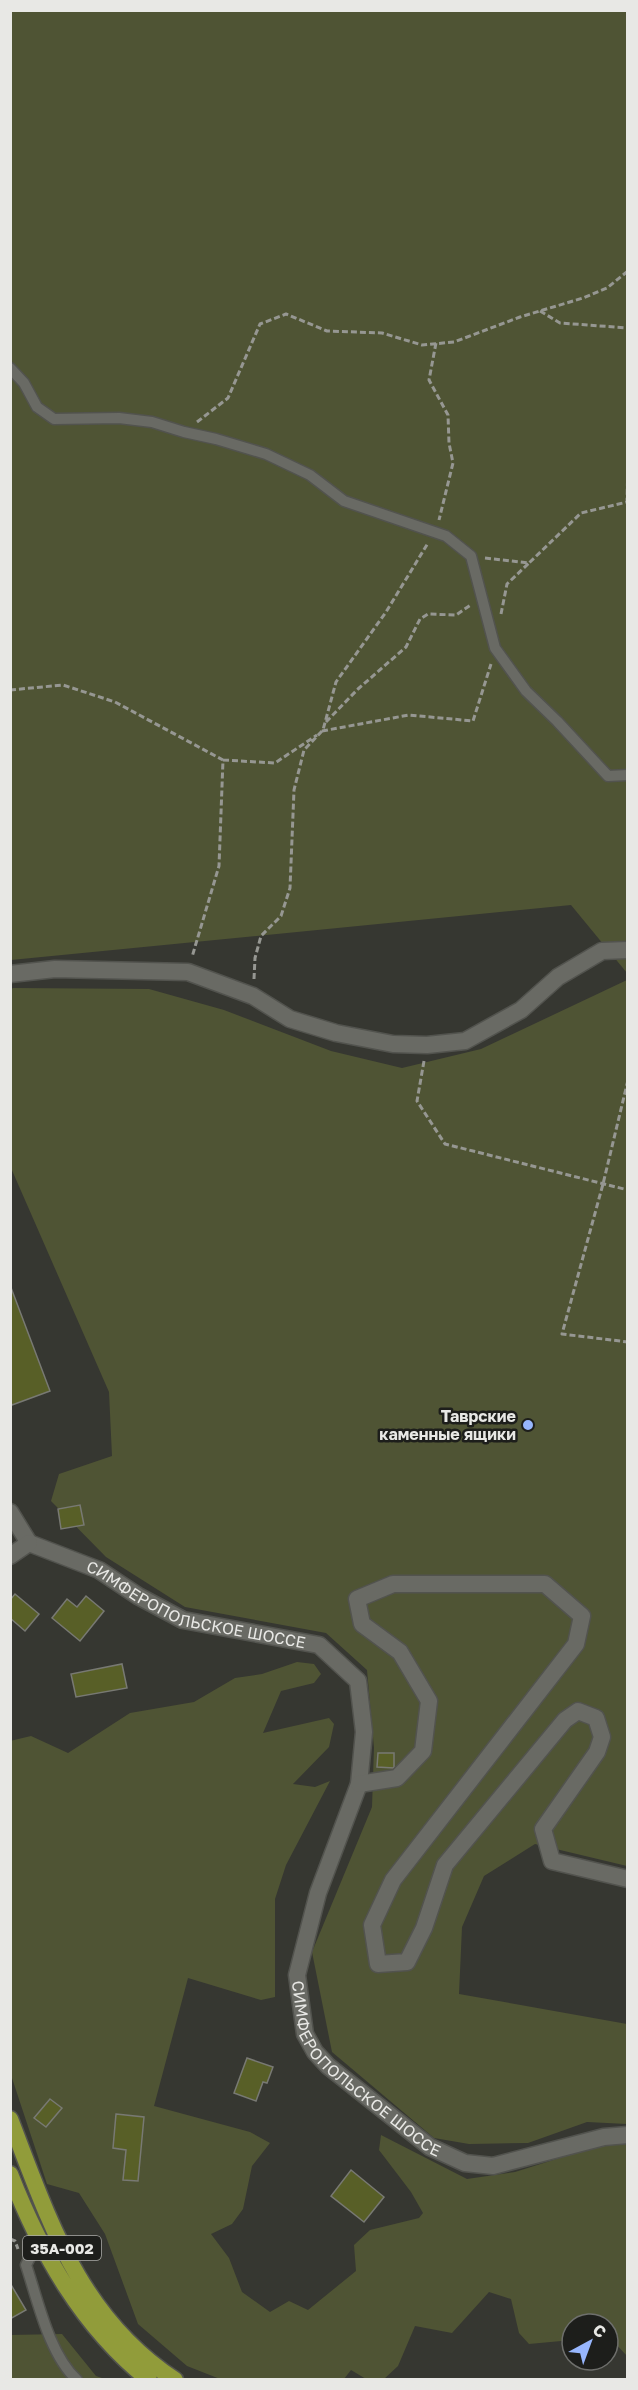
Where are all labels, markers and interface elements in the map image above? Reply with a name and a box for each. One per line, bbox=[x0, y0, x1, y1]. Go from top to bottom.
place label: Таврские каменные ящики bbox=[379, 1406, 516, 1444]
marker: Таврские каменные ящики bbox=[521, 1418, 535, 1432]
street label: СИМФЕРОПОЛЬСКОЕ ШОССЕ bbox=[84, 1556, 307, 1652]
street label: СИМФЕРОПОЛЬСКОЕ ШОССЕ bbox=[288, 1979, 444, 2161]
road number: 35А-002 bbox=[23, 2236, 101, 2260]
north arrow bbox=[560, 2312, 620, 2372]
text: С bbox=[589, 2319, 611, 2342]

